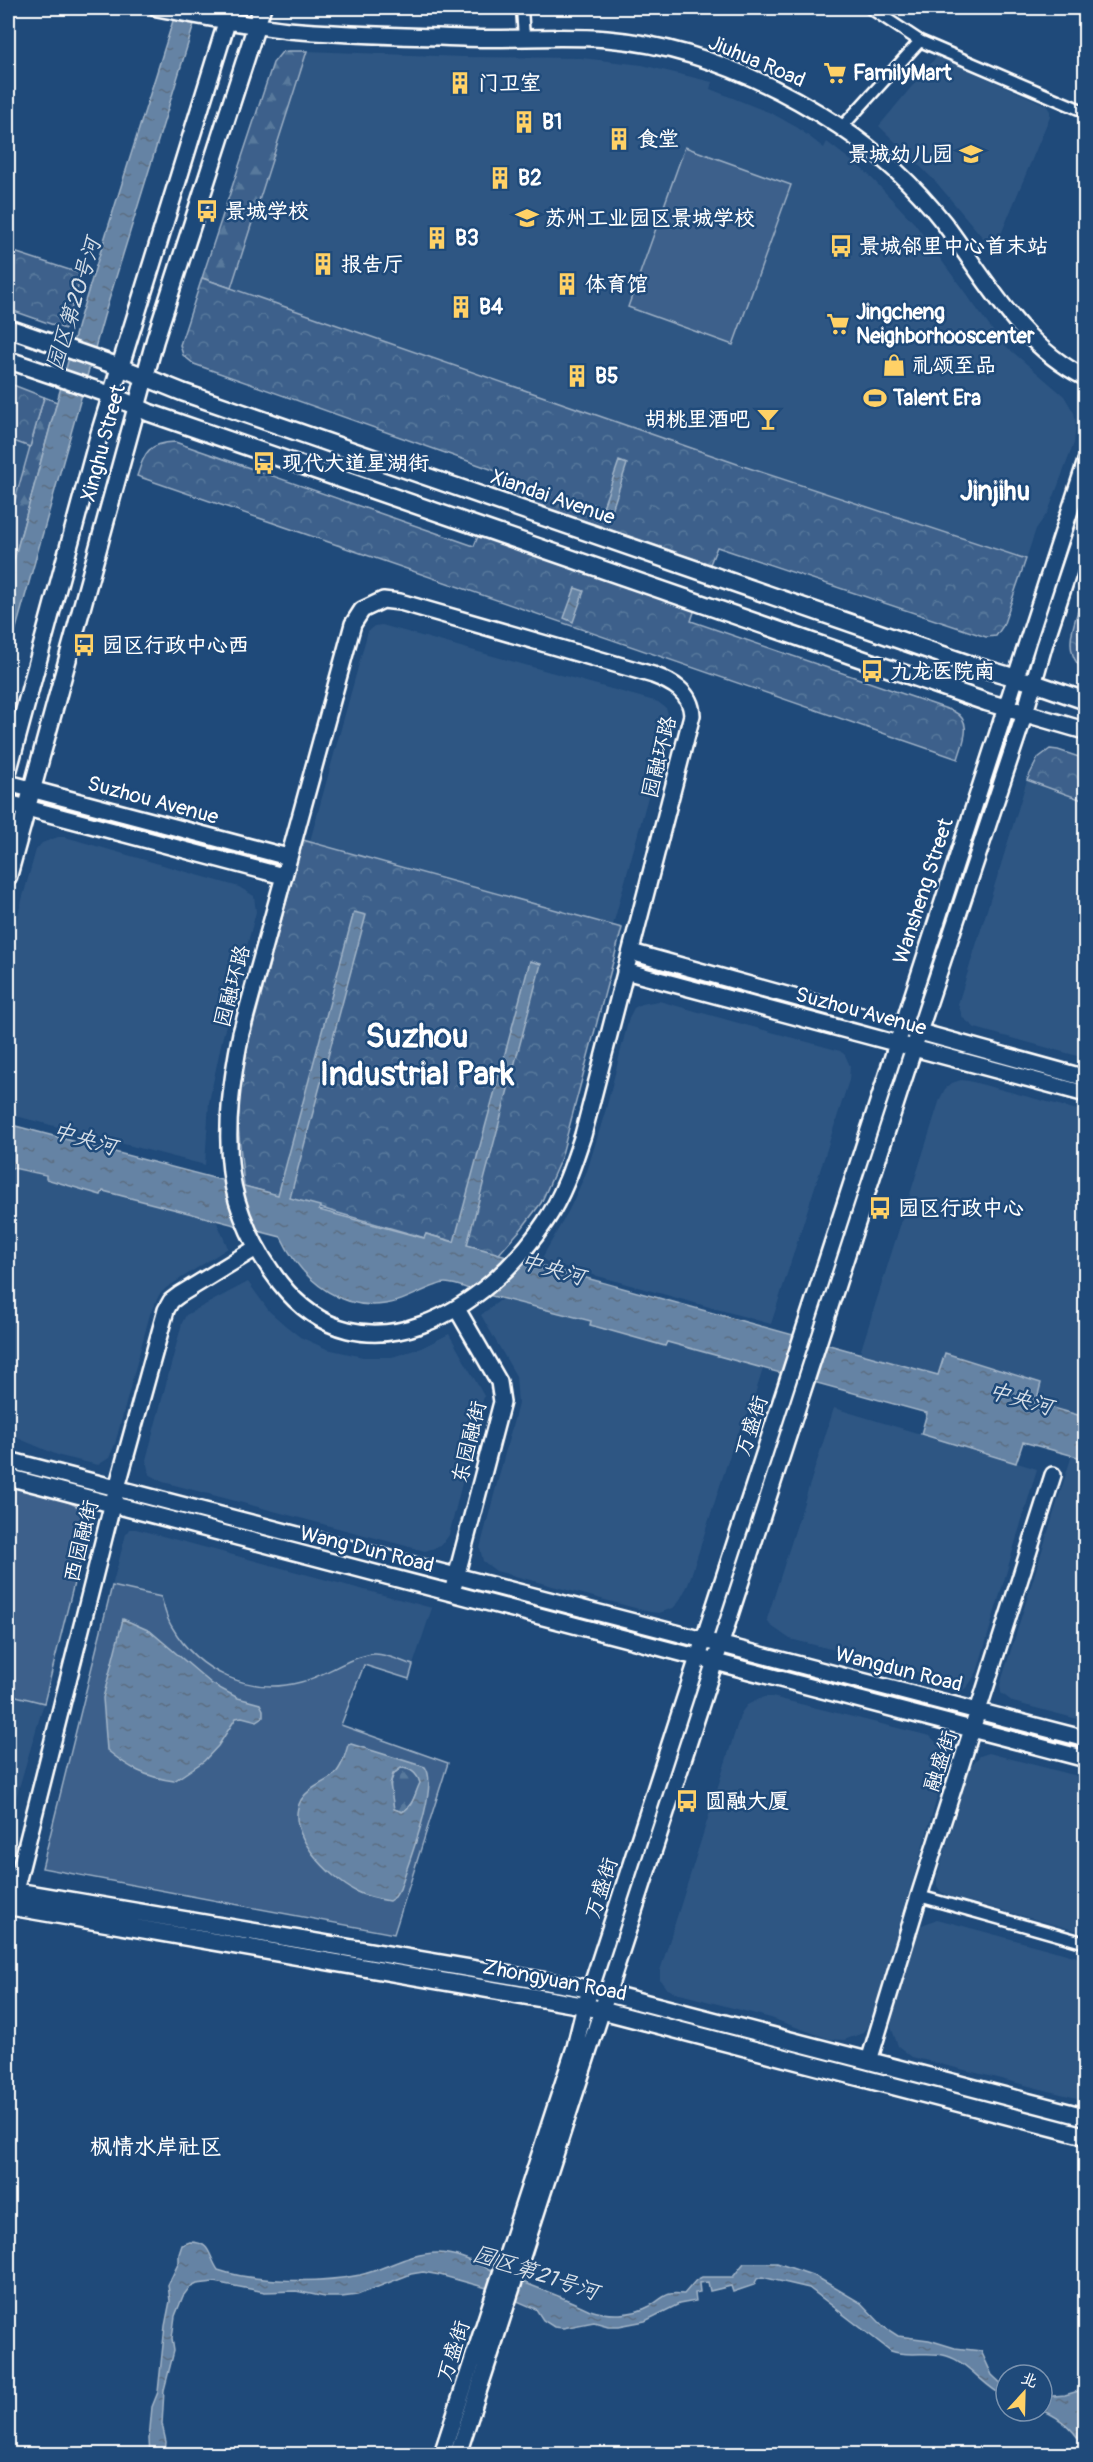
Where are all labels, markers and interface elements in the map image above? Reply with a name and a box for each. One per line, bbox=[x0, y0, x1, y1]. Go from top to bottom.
street label: Jiuhua Road bbox=[704, 29, 809, 94]
supermarket icon: FamilyMart bbox=[822, 60, 848, 86]
place label: FamilyMart bbox=[853, 60, 952, 87]
building icon: 门卫室 bbox=[447, 70, 473, 96]
place label: 门卫室 bbox=[478, 70, 541, 97]
building icon: B1 bbox=[511, 109, 537, 135]
place label: B1 bbox=[542, 109, 562, 136]
building icon: 食堂 bbox=[606, 126, 632, 152]
place label: 食堂 bbox=[637, 126, 679, 153]
place label: 景城幼儿园 bbox=[848, 141, 953, 168]
school or university icon: 景城幼儿园 bbox=[958, 141, 984, 167]
building icon: B2 bbox=[487, 165, 513, 191]
place label: B2 bbox=[518, 165, 542, 192]
bus stop icon: 景城学校 bbox=[194, 198, 220, 224]
place label: 景城学校 bbox=[225, 198, 309, 225]
school or university icon: 苏州工业园区景城学校 bbox=[514, 205, 540, 231]
place label: 苏州工业园区景城学校 bbox=[545, 205, 755, 232]
building icon: B3 bbox=[424, 225, 450, 251]
place label: B3 bbox=[455, 225, 479, 252]
water label: 园区第20号河 bbox=[40, 232, 108, 374]
bus stop icon: 景城邻里中心首末站 bbox=[828, 233, 854, 259]
place label: 景城邻里中心首末站 bbox=[859, 233, 1048, 260]
building icon: 报告厅 bbox=[310, 251, 336, 277]
place label: 报告厅 bbox=[341, 251, 404, 278]
building icon: 体育馆 bbox=[554, 271, 580, 297]
place label: 体育馆 bbox=[585, 271, 648, 298]
building icon: B4 bbox=[448, 294, 474, 320]
place label: B4 bbox=[479, 294, 504, 321]
place label: Jingcheng Neighborhooscenter bbox=[856, 299, 1035, 350]
supermarket icon: Jingcheng Neighborhooscenter bbox=[825, 311, 851, 337]
shop icon: 礼颂至品 bbox=[881, 352, 907, 378]
place label: 礼颂至品 bbox=[912, 352, 996, 379]
building icon: B5 bbox=[564, 363, 590, 389]
place label: B5 bbox=[595, 363, 618, 390]
street label: Xinghu Street bbox=[75, 381, 132, 505]
sports icon: Talent Era bbox=[862, 385, 888, 411]
place label: Talent Era bbox=[892, 385, 981, 412]
place label: 胡桃里酒吧 bbox=[645, 406, 750, 433]
bar icon: 胡桃里酒吧 bbox=[755, 406, 781, 432]
bus stop icon: 现代大道星湖街 bbox=[251, 450, 277, 476]
place label: 现代大道星湖街 bbox=[282, 450, 429, 477]
street label: Xiandai Avenue bbox=[487, 464, 619, 532]
district label: Jinjihu bbox=[960, 475, 1030, 508]
bus stop icon: 园区行政中心西 bbox=[71, 632, 97, 658]
place label: 园区行政中心西 bbox=[102, 632, 249, 659]
bus stop icon: 九龙医院南 bbox=[859, 658, 885, 684]
place label: 九龙医院南 bbox=[890, 658, 995, 685]
street label: 园融环路 bbox=[636, 713, 683, 801]
street label: Suzhou Avenue bbox=[84, 770, 222, 831]
street label: Wansheng Street bbox=[887, 814, 960, 967]
street label: 园融环路 bbox=[209, 942, 256, 1030]
street label: Suzhou Avenue bbox=[792, 981, 930, 1042]
district label: Suzhou Industrial Park bbox=[320, 1016, 515, 1095]
water label: 中央河 bbox=[49, 1116, 123, 1162]
bus stop icon: 园区行政中心 bbox=[867, 1195, 893, 1221]
place label: 园区行政中心 bbox=[898, 1195, 1024, 1222]
water label: 中央河 bbox=[517, 1246, 591, 1292]
water label: 中央河 bbox=[985, 1376, 1059, 1422]
street label: 万盛街 bbox=[729, 1392, 774, 1460]
street label: 东园融街 bbox=[446, 1398, 493, 1486]
street label: 西园融街 bbox=[58, 1497, 105, 1585]
street label: Wang Dun Road bbox=[297, 1520, 437, 1579]
street label: Wangdun Road bbox=[832, 1641, 965, 1698]
street label: 融盛街 bbox=[918, 1727, 963, 1795]
bus stop icon: 圆融大厦 bbox=[674, 1788, 700, 1814]
place label: 圆融大厦 bbox=[705, 1788, 789, 1815]
street label: 万盛街 bbox=[579, 1854, 624, 1922]
street label: Zhongyuan Road bbox=[481, 1953, 629, 2008]
district label: 枫情水岸社区 bbox=[90, 2133, 222, 2161]
water label: 园区第21号河 bbox=[469, 2239, 605, 2307]
street label: 万盛街 bbox=[431, 2317, 476, 2385]
north arrow bbox=[994, 2363, 1054, 2423]
text: 北 bbox=[1018, 2368, 1040, 2392]

